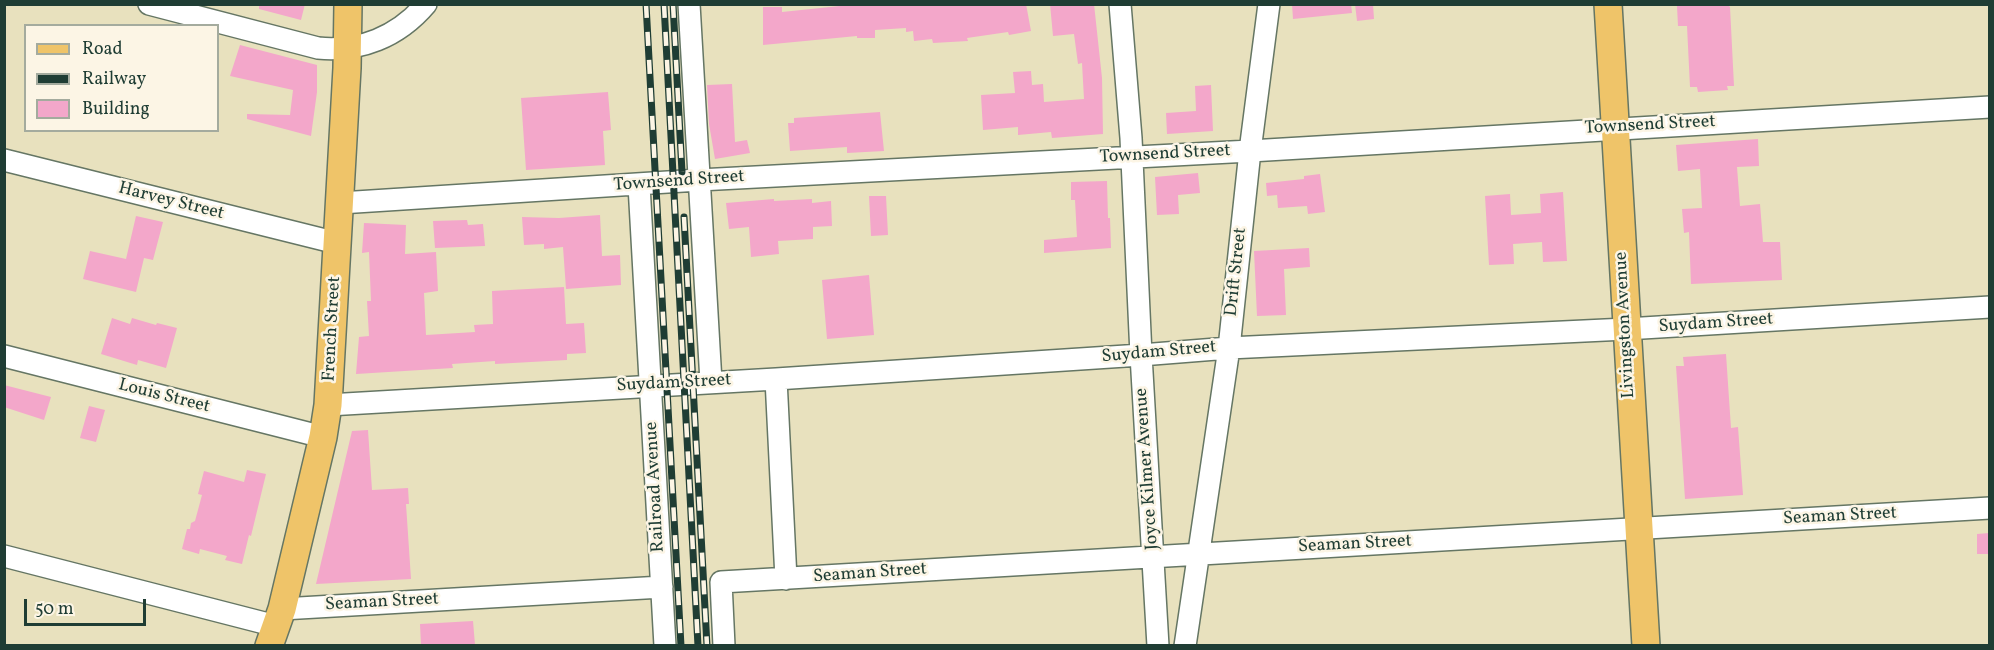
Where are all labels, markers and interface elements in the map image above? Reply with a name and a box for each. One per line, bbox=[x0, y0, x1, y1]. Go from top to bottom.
legend bbox=[24, 24, 219, 132]
text: Road bbox=[82, 37, 123, 62]
text: Railway bbox=[82, 67, 146, 92]
text: Building bbox=[82, 97, 150, 122]
street label: Townsend Street bbox=[1584, 112, 1716, 140]
street label: Townsend Street bbox=[1099, 141, 1231, 169]
street label: Townsend Street bbox=[613, 167, 745, 197]
street label: Harvey Street bbox=[116, 178, 226, 226]
street label: Drift Street bbox=[1222, 226, 1252, 318]
street label: Livingston Avenue bbox=[1611, 251, 1641, 399]
street label: French Street bbox=[319, 276, 347, 382]
street label: Suydam Street bbox=[1658, 309, 1774, 339]
street label: Suydam Street bbox=[1101, 337, 1217, 369]
street label: Suydam Street bbox=[616, 370, 732, 398]
street label: Louis Street bbox=[116, 375, 212, 419]
street label: Joyce Kilmer Avenue bbox=[1132, 387, 1164, 551]
street label: Railroad Avenue bbox=[642, 421, 670, 553]
street label: Seaman Street bbox=[1783, 503, 1897, 531]
street label: Seaman Street bbox=[1298, 531, 1412, 559]
street label: Seaman Street bbox=[812, 559, 928, 589]
scale bar bbox=[27, 587, 148, 625]
street label: Seaman Street bbox=[325, 589, 439, 617]
text: 50 m bbox=[35, 597, 74, 622]

